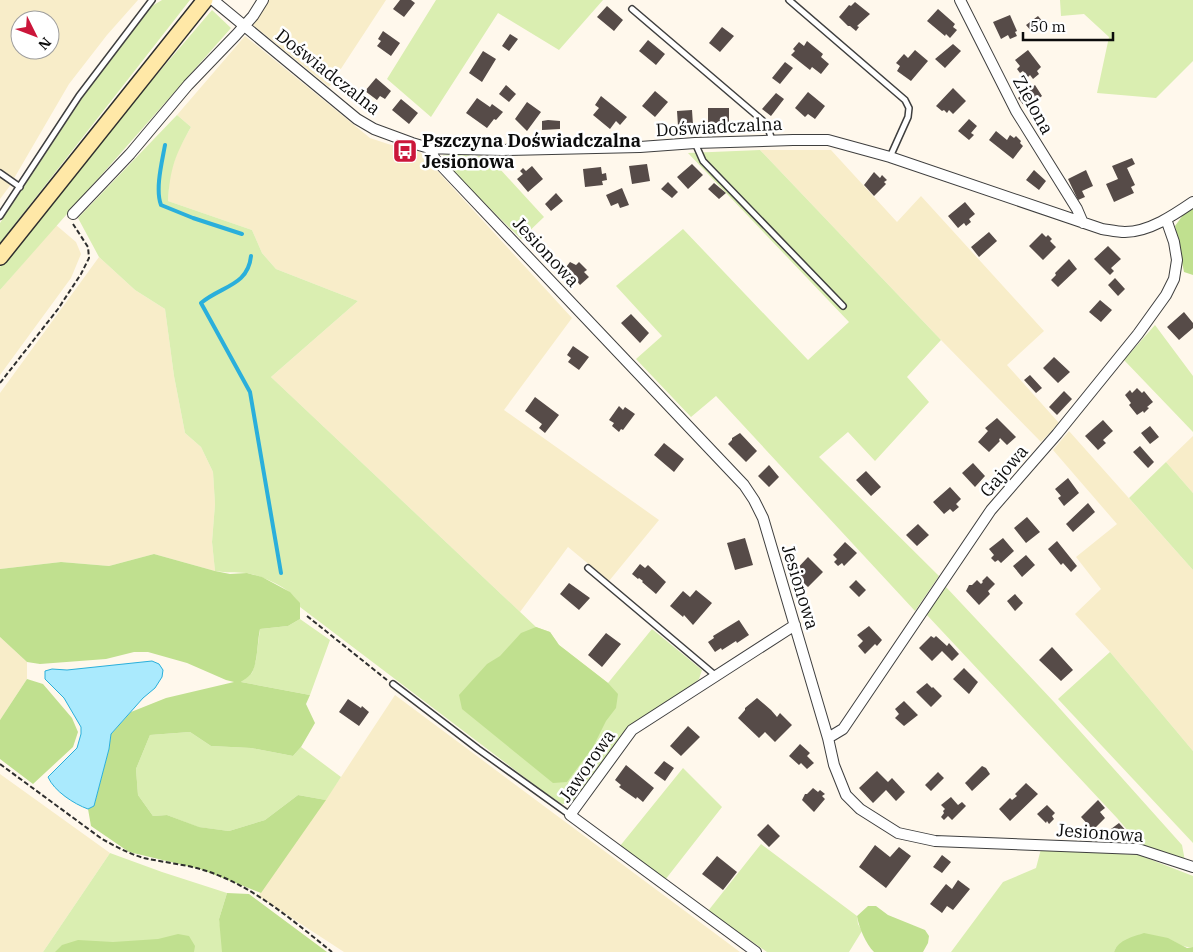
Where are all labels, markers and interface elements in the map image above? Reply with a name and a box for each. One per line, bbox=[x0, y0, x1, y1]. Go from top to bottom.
north arrow bbox=[10, 10, 60, 60]
scale bar bbox=[1023, 10, 1113, 42]
text: 50 m bbox=[1030, 17, 1066, 36]
street label: Doświadczalna bbox=[271, 23, 386, 120]
text: N bbox=[34, 34, 55, 54]
street label: Zielona bbox=[1008, 71, 1059, 138]
street label: Doświadczalna bbox=[655, 112, 783, 141]
place label: Pszczyna Doświadczalna Jesionowa bbox=[422, 129, 641, 173]
bus stop icon: Pszczyna Doświadczalna Jesionowa bbox=[392, 138, 418, 164]
street label: Jesionowa bbox=[508, 212, 585, 292]
street label: Gajowa bbox=[975, 440, 1033, 502]
street label: Jesionowa bbox=[777, 542, 824, 632]
street label: Jaworowa bbox=[553, 725, 620, 807]
street label: Jesionowa bbox=[1056, 818, 1145, 847]

